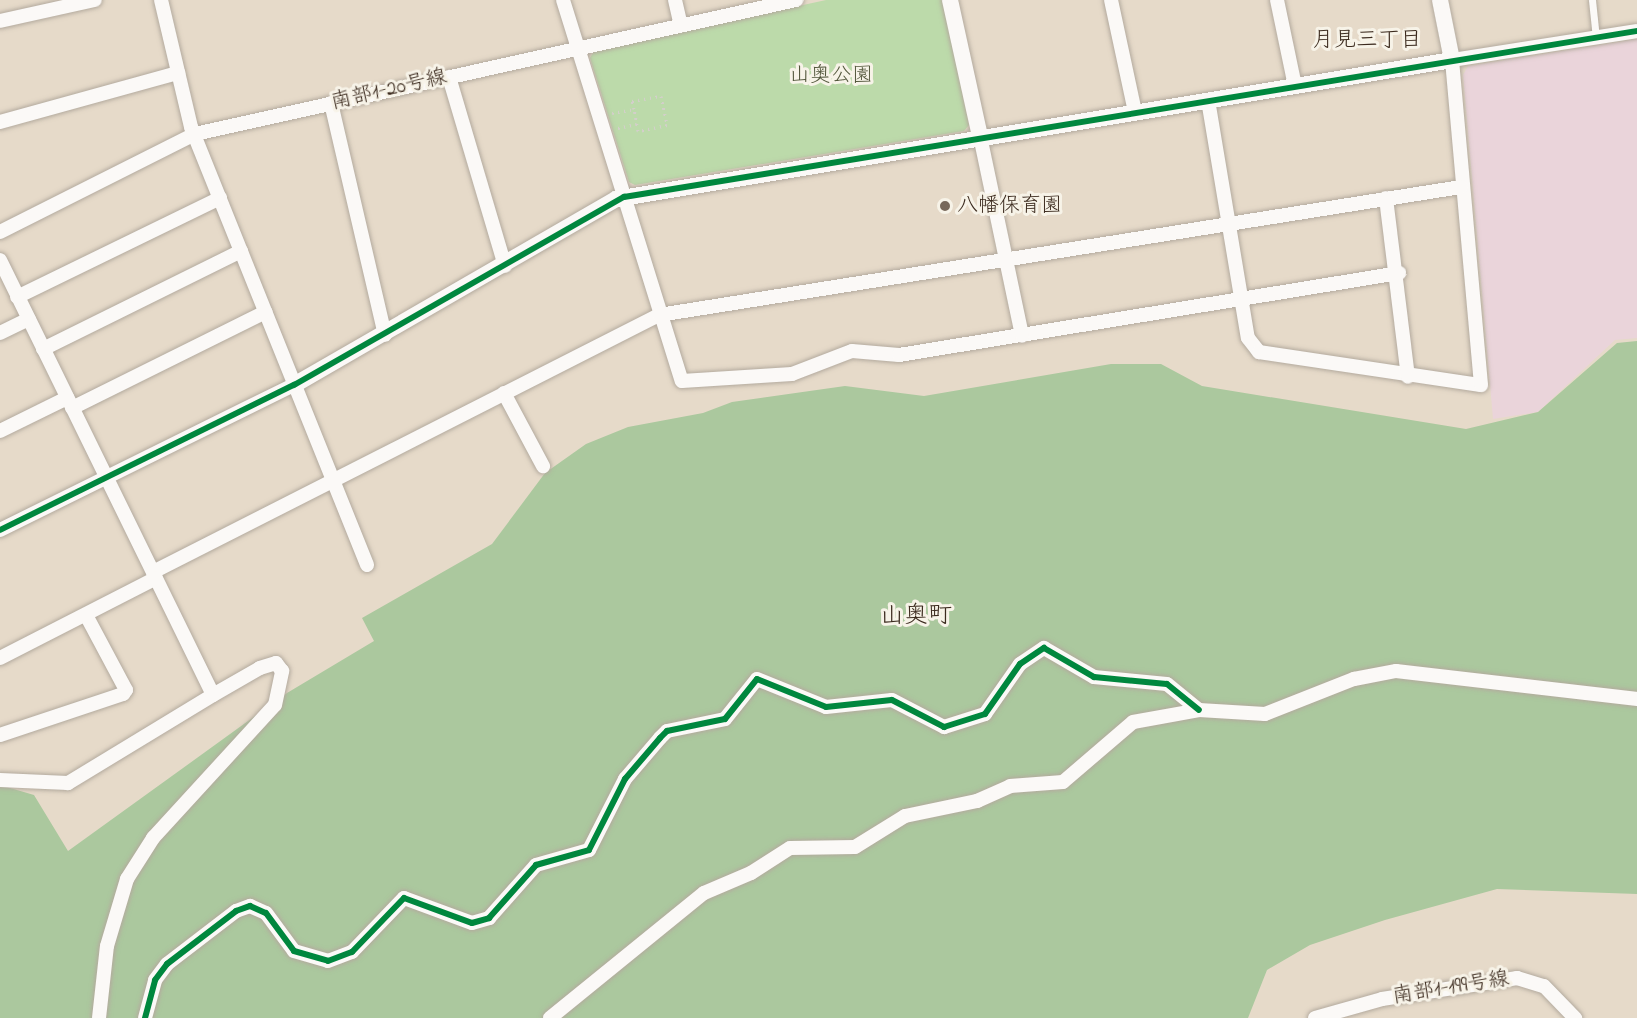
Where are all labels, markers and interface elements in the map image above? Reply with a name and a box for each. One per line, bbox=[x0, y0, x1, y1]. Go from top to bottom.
district label: 月見三丁目 bbox=[1312, 29, 1422, 55]
park label: 山奥公園 bbox=[789, 63, 873, 89]
street label: 南部1-20号線 bbox=[329, 64, 449, 116]
place label: 八幡保育園 bbox=[957, 193, 1062, 219]
marker: 八幡保育園 bbox=[938, 199, 952, 213]
district label: 山奥町 bbox=[880, 603, 952, 631]
street label: 南部1-199号線 bbox=[1391, 966, 1511, 1010]

